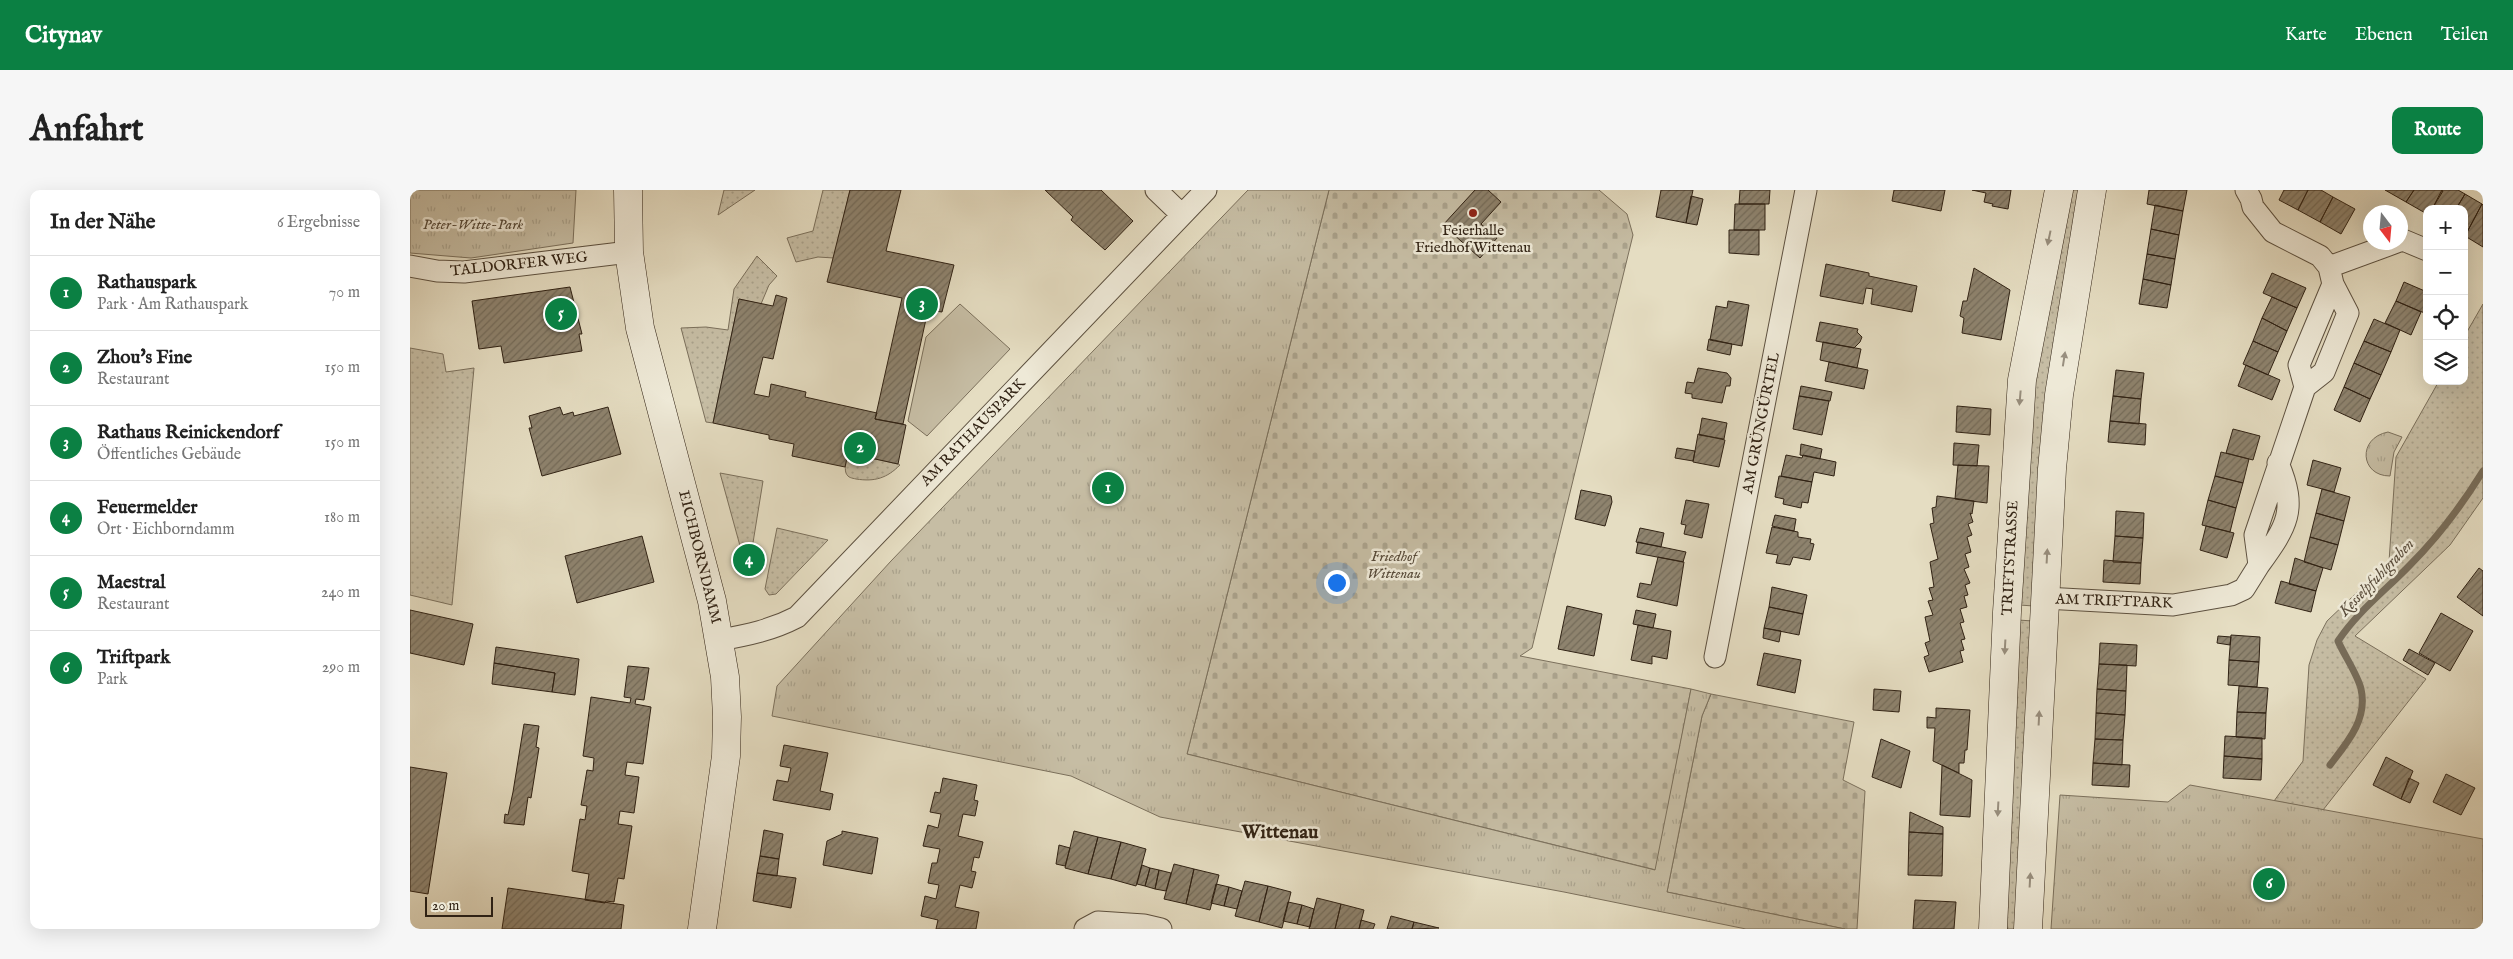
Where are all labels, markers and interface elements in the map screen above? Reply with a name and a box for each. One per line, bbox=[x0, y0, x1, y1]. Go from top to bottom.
text: Citynav bbox=[25, 20, 102, 51]
text: Karte bbox=[2285, 24, 2327, 47]
text: Ebenen bbox=[2355, 24, 2413, 47]
text: Teilen bbox=[2441, 24, 2488, 47]
button: Route bbox=[2392, 107, 2483, 154]
text: Anfahrt bbox=[30, 108, 144, 153]
north arrow bbox=[2363, 205, 2408, 250]
map controls bbox=[2423, 205, 2468, 385]
button: + bbox=[2423, 205, 2468, 250]
marker: Feierhalle Friedhof Wittenau bbox=[1467, 207, 1479, 219]
text: In der Nähe bbox=[50, 209, 156, 236]
text: 6 Ergebnisse bbox=[277, 213, 360, 233]
park label: Peter-Witte-Park bbox=[423, 215, 523, 234]
place label: Feierhalle Friedhof Wittenau bbox=[1415, 221, 1531, 257]
one-way arrow bbox=[2045, 230, 2053, 245]
street label: TALDORFER WEG bbox=[449, 247, 589, 281]
button: − bbox=[2423, 250, 2468, 295]
text: Rathauspark bbox=[97, 271, 197, 295]
text: 1 bbox=[63, 283, 69, 303]
text: 70 m bbox=[329, 283, 360, 303]
pin: 3 bbox=[906, 285, 938, 323]
text: Park · Am Rathauspark bbox=[97, 295, 248, 315]
pin: 5 bbox=[545, 295, 577, 333]
button: locate bbox=[2423, 295, 2468, 340]
button: layers bbox=[2423, 340, 2468, 385]
text: Zhou's Fine bbox=[97, 346, 192, 370]
street label: AM GRÜNGÜRTEL bbox=[1738, 351, 1784, 496]
one-way arrow bbox=[2061, 351, 2069, 367]
text: 2 bbox=[62, 358, 70, 378]
text: 150 m bbox=[325, 358, 360, 378]
text: Restaurant bbox=[97, 370, 170, 390]
street label: AM RATHAUSPARK bbox=[916, 374, 1030, 491]
one-way arrow bbox=[2016, 390, 2024, 406]
text: Rathaus Reinickendorf bbox=[97, 421, 280, 445]
pin: 2 bbox=[844, 429, 876, 467]
text: 3 bbox=[63, 433, 69, 453]
text: 150 m bbox=[325, 433, 360, 453]
text: Öffentliches Gebäude bbox=[97, 445, 241, 465]
pin: 1 bbox=[1092, 469, 1124, 507]
street label: EICHBORNDAMM bbox=[674, 488, 726, 626]
text: Feuermelder bbox=[97, 496, 197, 520]
street label: TRIFTSTRASSE bbox=[1997, 500, 2023, 616]
text: 4 bbox=[62, 508, 70, 528]
text: 180 m bbox=[324, 508, 360, 528]
text: Ort · Eichborndamm bbox=[97, 520, 235, 540]
water label: Kesselpfuhlgraben bbox=[2334, 535, 2419, 622]
pin: 4 bbox=[733, 541, 765, 579]
park label: Friedhof Wittenau bbox=[1367, 547, 1421, 583]
one-way arrow bbox=[2044, 547, 2052, 563]
your location bbox=[1324, 570, 1350, 596]
text: Maestral bbox=[97, 571, 165, 595]
text: 5 bbox=[63, 583, 69, 603]
text: 240 m bbox=[321, 583, 360, 603]
street label: AM TRIFTPARK bbox=[2054, 589, 2173, 613]
text: Restaurant bbox=[97, 595, 170, 615]
one-way arrow bbox=[2001, 639, 2009, 655]
text: Triftpark bbox=[97, 646, 170, 670]
text: 6 bbox=[63, 658, 69, 678]
text: 290 m bbox=[322, 658, 360, 678]
text: Park bbox=[97, 670, 127, 690]
one-way arrow bbox=[2035, 710, 2043, 726]
one-way arrow bbox=[1994, 802, 2002, 818]
district label: Wittenau bbox=[1241, 820, 1319, 845]
pin: 6 bbox=[2253, 865, 2285, 903]
one-way arrow bbox=[2027, 872, 2035, 888]
scale bar bbox=[425, 894, 492, 917]
text: 20 m bbox=[432, 897, 459, 915]

